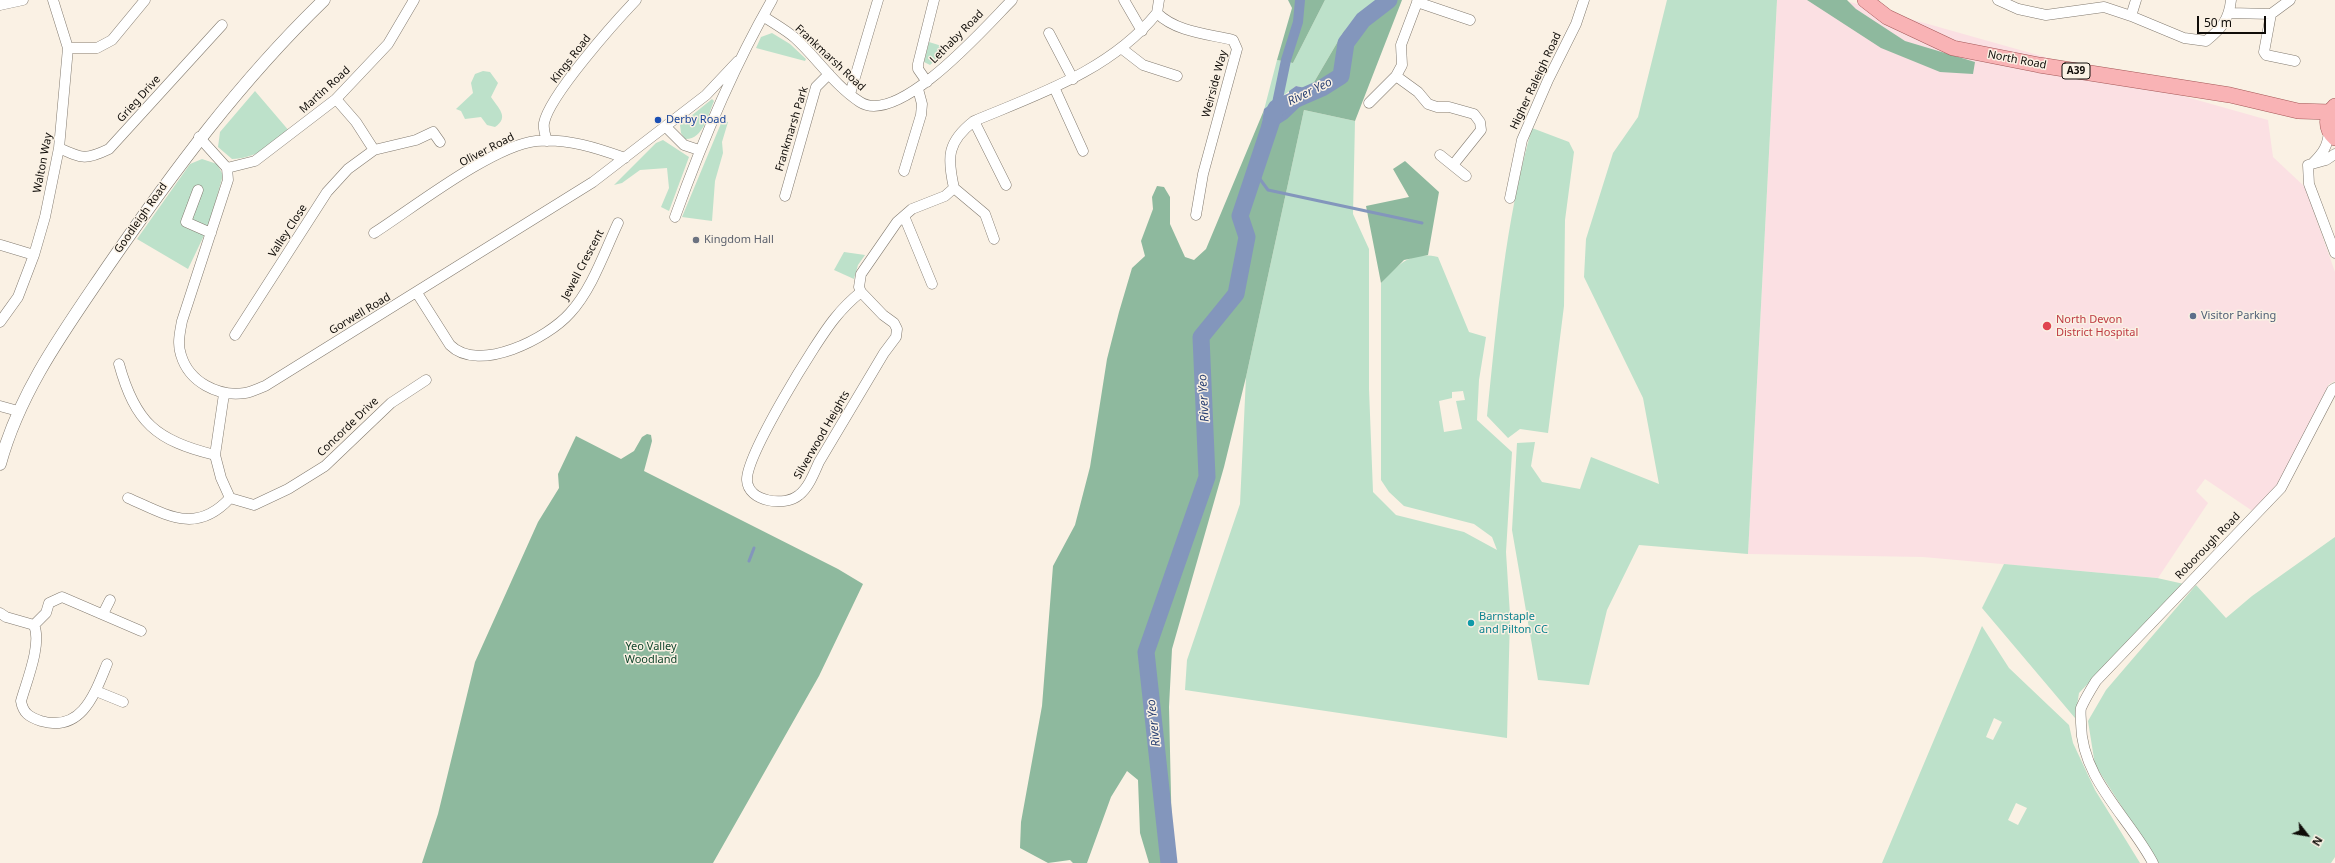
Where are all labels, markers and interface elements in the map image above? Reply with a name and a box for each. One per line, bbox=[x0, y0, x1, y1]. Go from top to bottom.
street label: Lethaby Road bbox=[927, 7, 987, 67]
scale bar bbox=[2199, 8, 2268, 34]
text: 50 m bbox=[2204, 14, 2232, 31]
street label: Frankmarsh Road bbox=[792, 22, 868, 94]
street label: Higher Raleigh Road bbox=[1508, 30, 1564, 132]
street label: Kings Road bbox=[548, 32, 594, 86]
street label: North Road bbox=[1986, 48, 2048, 72]
street label: Weirside Way bbox=[1200, 49, 1230, 119]
road number: A39 bbox=[2062, 63, 2090, 79]
street label: Martin Road bbox=[297, 64, 353, 116]
street label: Grieg Drive bbox=[115, 73, 163, 125]
water label: River Yeo bbox=[1285, 75, 1335, 109]
street label: Frankmarsh Park bbox=[773, 85, 811, 173]
place label: Derby Road bbox=[666, 113, 726, 127]
marker: Derby Road bbox=[653, 115, 663, 125]
street label: Oliver Road bbox=[457, 131, 517, 169]
street label: Walton Way bbox=[31, 132, 55, 194]
street label: Goodleigh Road bbox=[112, 180, 170, 256]
street label: Valley Close bbox=[266, 202, 310, 260]
street label: Jewell Crescent bbox=[559, 228, 607, 302]
place label: Kingdom Hall bbox=[704, 233, 774, 247]
marker: Kingdom Hall bbox=[691, 235, 701, 245]
street label: Gorwell Road bbox=[327, 291, 393, 337]
place label: Visitor Parking bbox=[2201, 309, 2276, 323]
marker: Visitor Parking bbox=[2188, 311, 2198, 321]
place label: North Devon District Hospital bbox=[2056, 313, 2138, 339]
marker: North Devon District Hospital bbox=[2041, 320, 2053, 332]
water label: River Yeo bbox=[1196, 374, 1212, 422]
street label: Silverwood Heights bbox=[791, 389, 853, 481]
street label: Concorde Drive bbox=[315, 395, 381, 459]
street label: Roborough Road bbox=[2173, 510, 2243, 582]
place label: Barnstaple and Pilton CC bbox=[1479, 610, 1548, 636]
marker: Barnstaple and Pilton CC bbox=[1466, 618, 1476, 628]
park label: Yeo Valley Woodland bbox=[625, 640, 677, 666]
water label: River Yeo bbox=[1144, 699, 1164, 747]
north arrow bbox=[2287, 815, 2327, 855]
text: N bbox=[2309, 834, 2326, 849]

